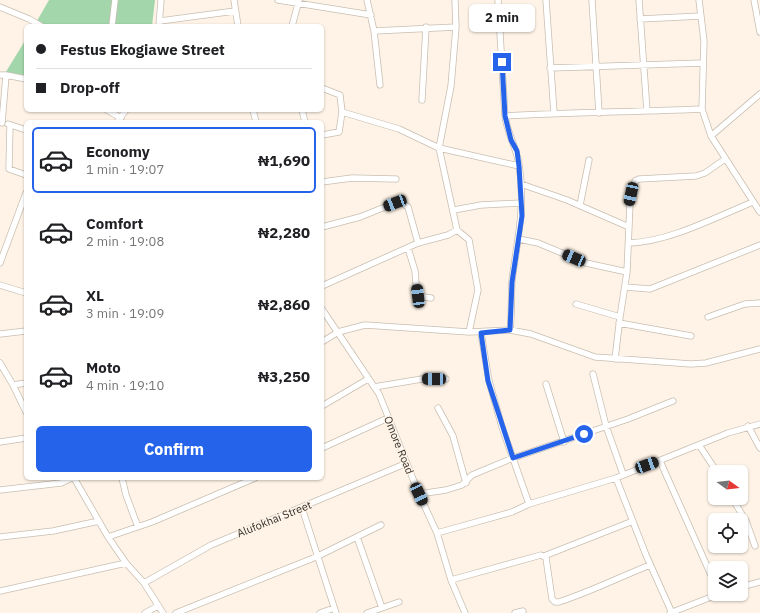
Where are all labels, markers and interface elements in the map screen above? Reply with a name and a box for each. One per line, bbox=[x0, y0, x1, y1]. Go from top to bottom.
callout: 2 min bbox=[469, 4, 535, 32]
text: 2 min bbox=[485, 9, 519, 26]
text: Festus Ekogiawe Street bbox=[60, 40, 225, 59]
route end bbox=[493, 53, 511, 71]
text: Drop-off bbox=[60, 78, 120, 97]
icon: car bbox=[38, 142, 74, 178]
text: Economy bbox=[86, 142, 150, 161]
text: ₦1,690 bbox=[258, 151, 310, 170]
text: 1 min · 19:07 bbox=[86, 161, 164, 178]
car bbox=[623, 181, 639, 207]
car bbox=[382, 193, 408, 213]
icon: car bbox=[38, 214, 74, 250]
text: Comfort bbox=[86, 214, 143, 233]
text: ₦2,280 bbox=[258, 223, 310, 242]
text: 2 min · 19:08 bbox=[86, 233, 164, 250]
car bbox=[561, 248, 587, 268]
car bbox=[411, 283, 425, 309]
icon: car bbox=[38, 286, 74, 322]
text: XL bbox=[86, 286, 104, 305]
text: ₦2,860 bbox=[258, 295, 310, 314]
text: 3 min · 19:09 bbox=[86, 305, 164, 322]
icon: car bbox=[38, 358, 74, 394]
text: Moto bbox=[86, 358, 121, 377]
text: ₦3,250 bbox=[258, 367, 310, 386]
car bbox=[422, 373, 446, 385]
text: 4 min · 19:10 bbox=[86, 377, 164, 394]
street label: Omore Road bbox=[381, 414, 417, 476]
route start bbox=[575, 425, 593, 443]
button: Confirm bbox=[36, 426, 312, 472]
car bbox=[634, 455, 660, 475]
north arrow bbox=[708, 465, 748, 505]
map controls bbox=[708, 465, 748, 601]
car bbox=[408, 481, 430, 507]
street label: Alufokhai Street bbox=[235, 498, 314, 540]
button: locate bbox=[708, 513, 748, 553]
button: layers bbox=[708, 561, 748, 601]

